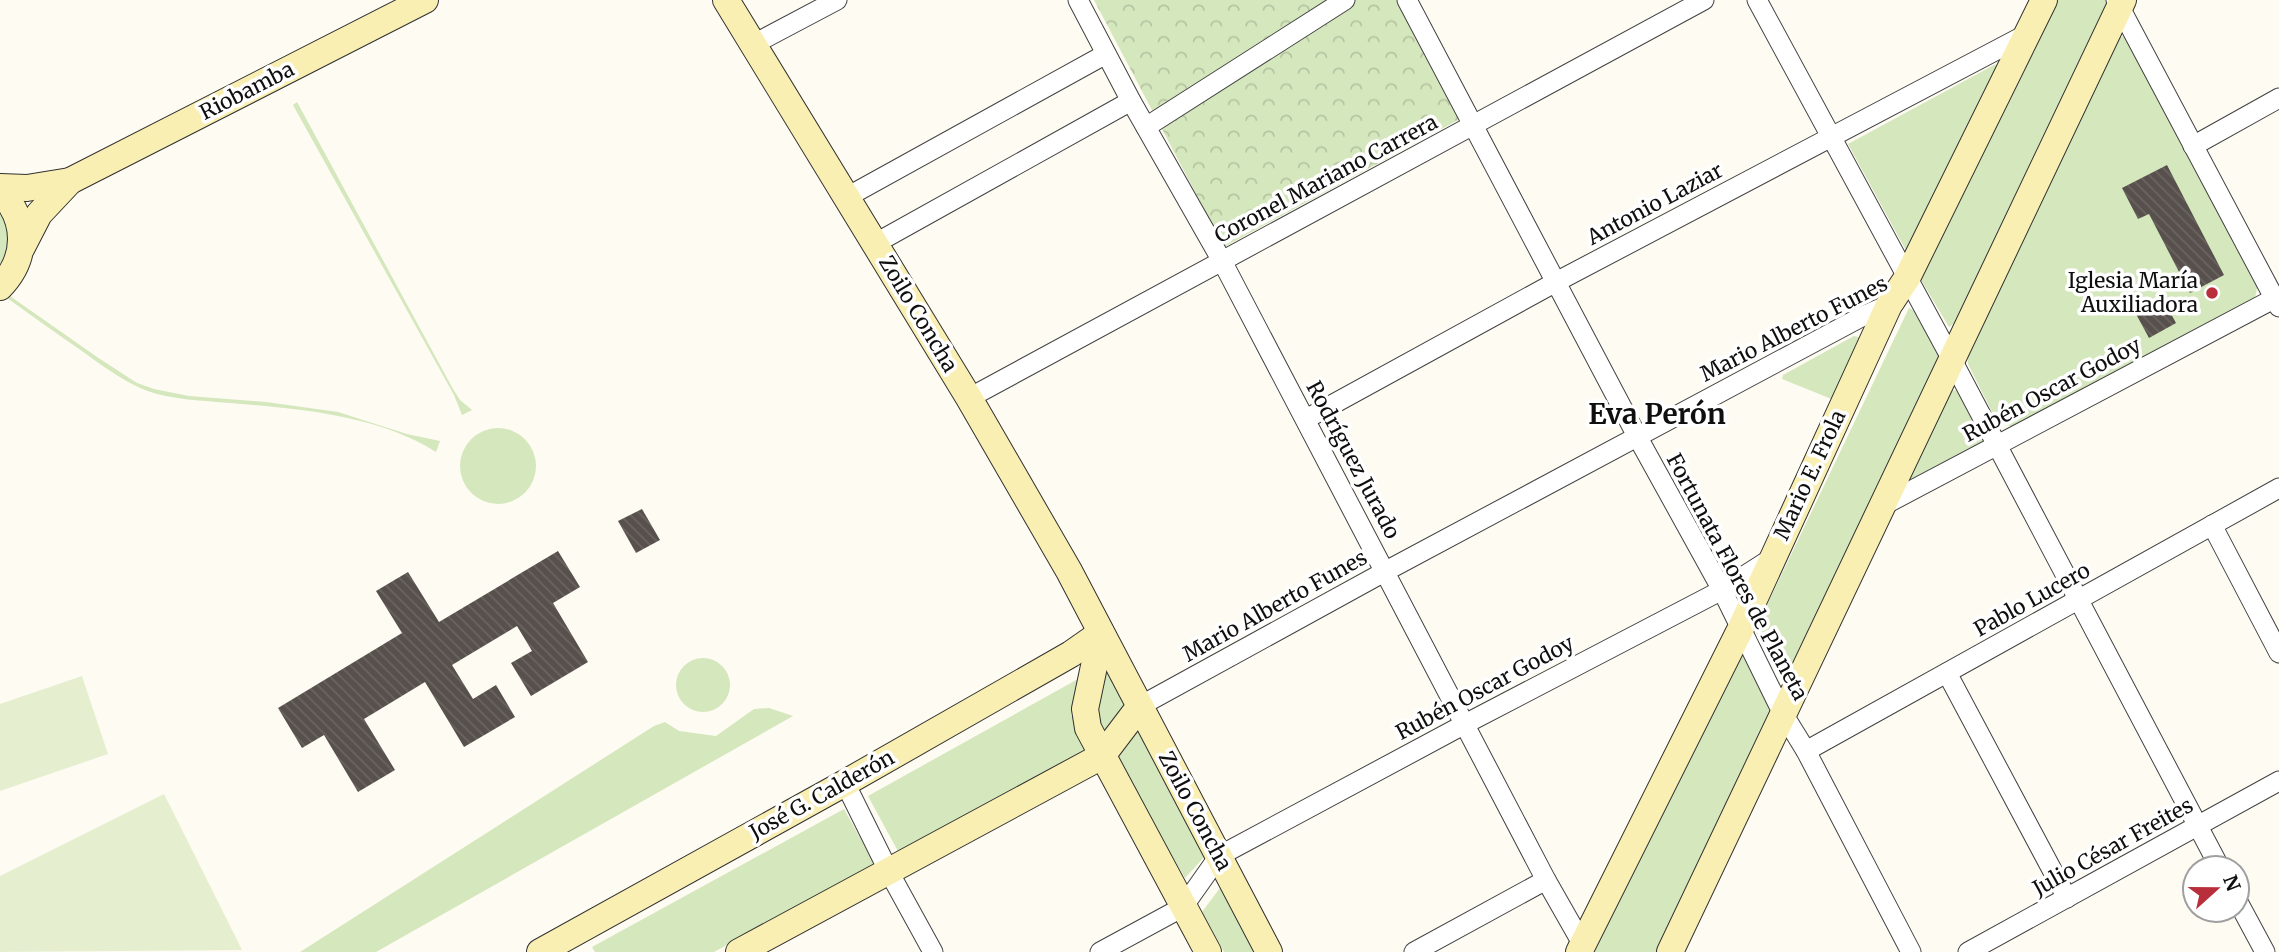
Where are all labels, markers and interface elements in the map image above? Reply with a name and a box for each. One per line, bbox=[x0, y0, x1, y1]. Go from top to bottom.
street label: Riobamba bbox=[195, 55, 299, 126]
street label: Coronel Mariano Carrera bbox=[1210, 108, 1442, 249]
street label: Antonio Laziar bbox=[1581, 156, 1727, 251]
street label: Zoilo Concha bbox=[873, 251, 964, 377]
place label: Iglesia María Auxiliadora bbox=[2068, 267, 2198, 318]
street label: Mario Alberto Funes bbox=[1696, 270, 1892, 387]
marker: Iglesia María Auxiliadora bbox=[2204, 285, 2220, 301]
street label: Rubén Oscar Godoy bbox=[1958, 331, 2146, 448]
street label: Rodríguez Jurado bbox=[1300, 376, 1406, 543]
district label: Eva Perón bbox=[1588, 396, 1726, 432]
street label: Mario E. Frola bbox=[1768, 406, 1851, 544]
street label: Fortunata Flores de Planeta bbox=[1661, 449, 1814, 705]
street label: Mario Alberto Funes bbox=[1178, 544, 1372, 667]
street label: Pablo Lucero bbox=[1969, 557, 2095, 643]
street label: Rubén Oscar Godoy bbox=[1391, 629, 1579, 746]
street label: José G. Calderón bbox=[744, 744, 899, 846]
street label: Zoilo Concha bbox=[1153, 746, 1238, 875]
street label: Julio César Freites bbox=[2027, 791, 2198, 902]
north arrow bbox=[2181, 854, 2251, 924]
text: N bbox=[2218, 872, 2246, 894]

